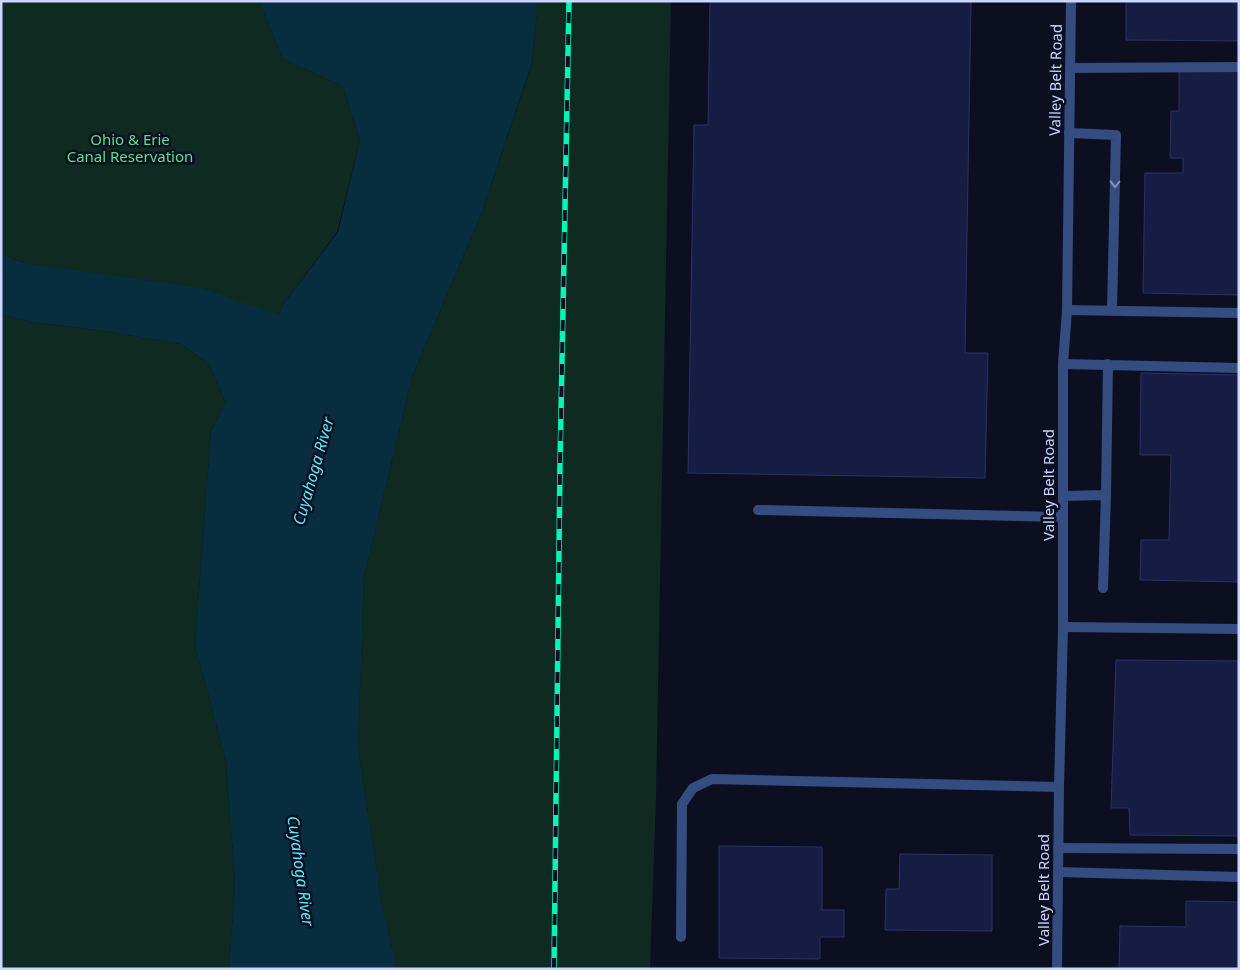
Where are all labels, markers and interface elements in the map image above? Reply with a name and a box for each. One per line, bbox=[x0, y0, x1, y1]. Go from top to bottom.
street label: Valley Belt Road bbox=[1044, 24, 1066, 136]
park label: Ohio & Erie Canal Reservation bbox=[67, 129, 193, 166]
one-way arrow bbox=[1109, 180, 1120, 188]
water label: Cuyahoga River bbox=[287, 414, 339, 527]
street label: Valley Belt Road bbox=[1038, 429, 1058, 541]
water label: Cuyahoga River bbox=[282, 814, 320, 928]
street label: Valley Belt Road bbox=[1033, 834, 1053, 946]

